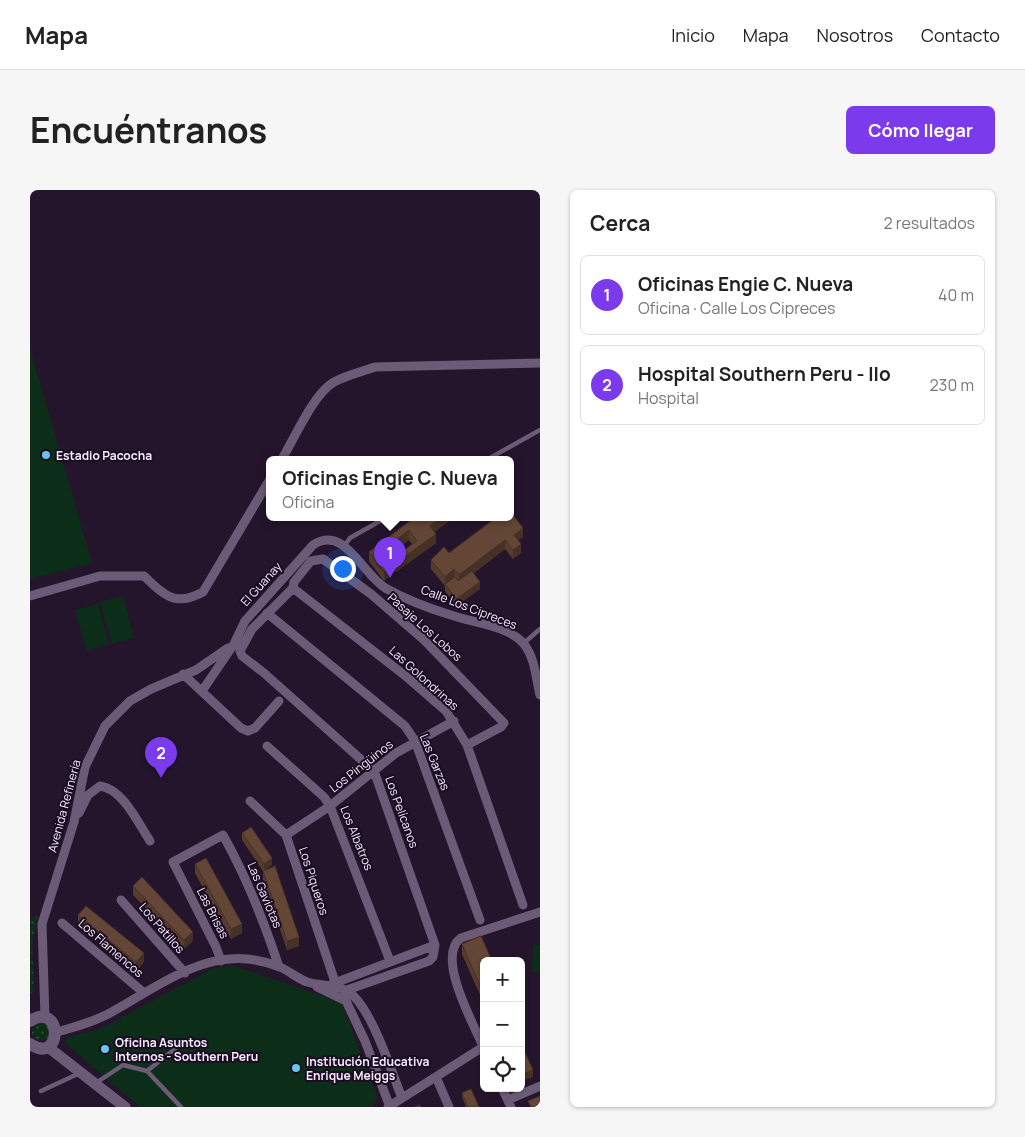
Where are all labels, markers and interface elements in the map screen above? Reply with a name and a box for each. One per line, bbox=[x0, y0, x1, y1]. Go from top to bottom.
text: Mapa bbox=[25, 18, 88, 51]
text: Inicio bbox=[671, 23, 715, 47]
text: Mapa bbox=[743, 23, 789, 47]
text: Nosotros bbox=[817, 23, 893, 47]
text: Contacto bbox=[921, 23, 1000, 47]
text: Encuéntranos bbox=[30, 106, 267, 154]
button: Cómo llegar bbox=[846, 106, 995, 154]
text: Cerca bbox=[590, 209, 650, 237]
text: 2 resultados bbox=[884, 212, 975, 234]
text: Oficinas Engie C. Nueva bbox=[638, 271, 853, 297]
text: 1 bbox=[603, 284, 611, 306]
text: 40 m bbox=[938, 284, 974, 306]
text: Oficina · Calle Los Cipreces bbox=[638, 297, 836, 319]
text: Hospital Southern Peru - Ilo bbox=[638, 361, 891, 387]
text: 2 bbox=[602, 374, 612, 396]
text: 230 m bbox=[930, 374, 974, 396]
text: Hospital bbox=[638, 387, 699, 409]
place label: Estadio Pacocha bbox=[56, 447, 152, 464]
marker: Estadio Pacocha bbox=[40, 449, 52, 461]
popup bbox=[266, 456, 514, 521]
text: Oficinas Engie C. Nueva bbox=[282, 465, 498, 491]
text: Oficina bbox=[282, 491, 334, 513]
pin: 1 bbox=[374, 537, 406, 578]
your location bbox=[330, 556, 356, 582]
street label: El Guanay bbox=[237, 558, 286, 610]
street label: Calle Los Cipreces bbox=[419, 581, 519, 633]
street label: Pasaje Los Lobos bbox=[384, 589, 466, 665]
street label: Las Golondrinas bbox=[385, 642, 463, 714]
street label: Las Garzas bbox=[416, 731, 454, 793]
street label: Los Pingüinos bbox=[326, 736, 396, 796]
pin: 2 bbox=[145, 737, 177, 778]
street label: Avenida Refinería bbox=[43, 758, 85, 854]
street label: Los Pelícanos bbox=[381, 774, 423, 850]
street label: Los Albatros bbox=[336, 803, 378, 873]
street label: Los Piqueros bbox=[295, 845, 333, 917]
street label: Las Gaviotas bbox=[243, 859, 287, 931]
street label: Las Brisas bbox=[193, 885, 233, 941]
street label: Los Patillos bbox=[135, 899, 189, 957]
street label: Los Flamencos bbox=[75, 915, 147, 981]
map controls bbox=[480, 957, 525, 1092]
button: + bbox=[480, 957, 525, 1002]
button: − bbox=[480, 1002, 525, 1047]
place label: Oficina Asuntos Internos - Southern Peru bbox=[115, 1034, 258, 1065]
marker: Oficina Asuntos Internos - Southern Peru bbox=[99, 1043, 111, 1055]
button: locate bbox=[480, 1047, 525, 1092]
place label: Institución Educativa Enrique Meiggs bbox=[306, 1053, 430, 1084]
marker: Institución Educativa Enrique Meiggs bbox=[290, 1062, 302, 1074]

